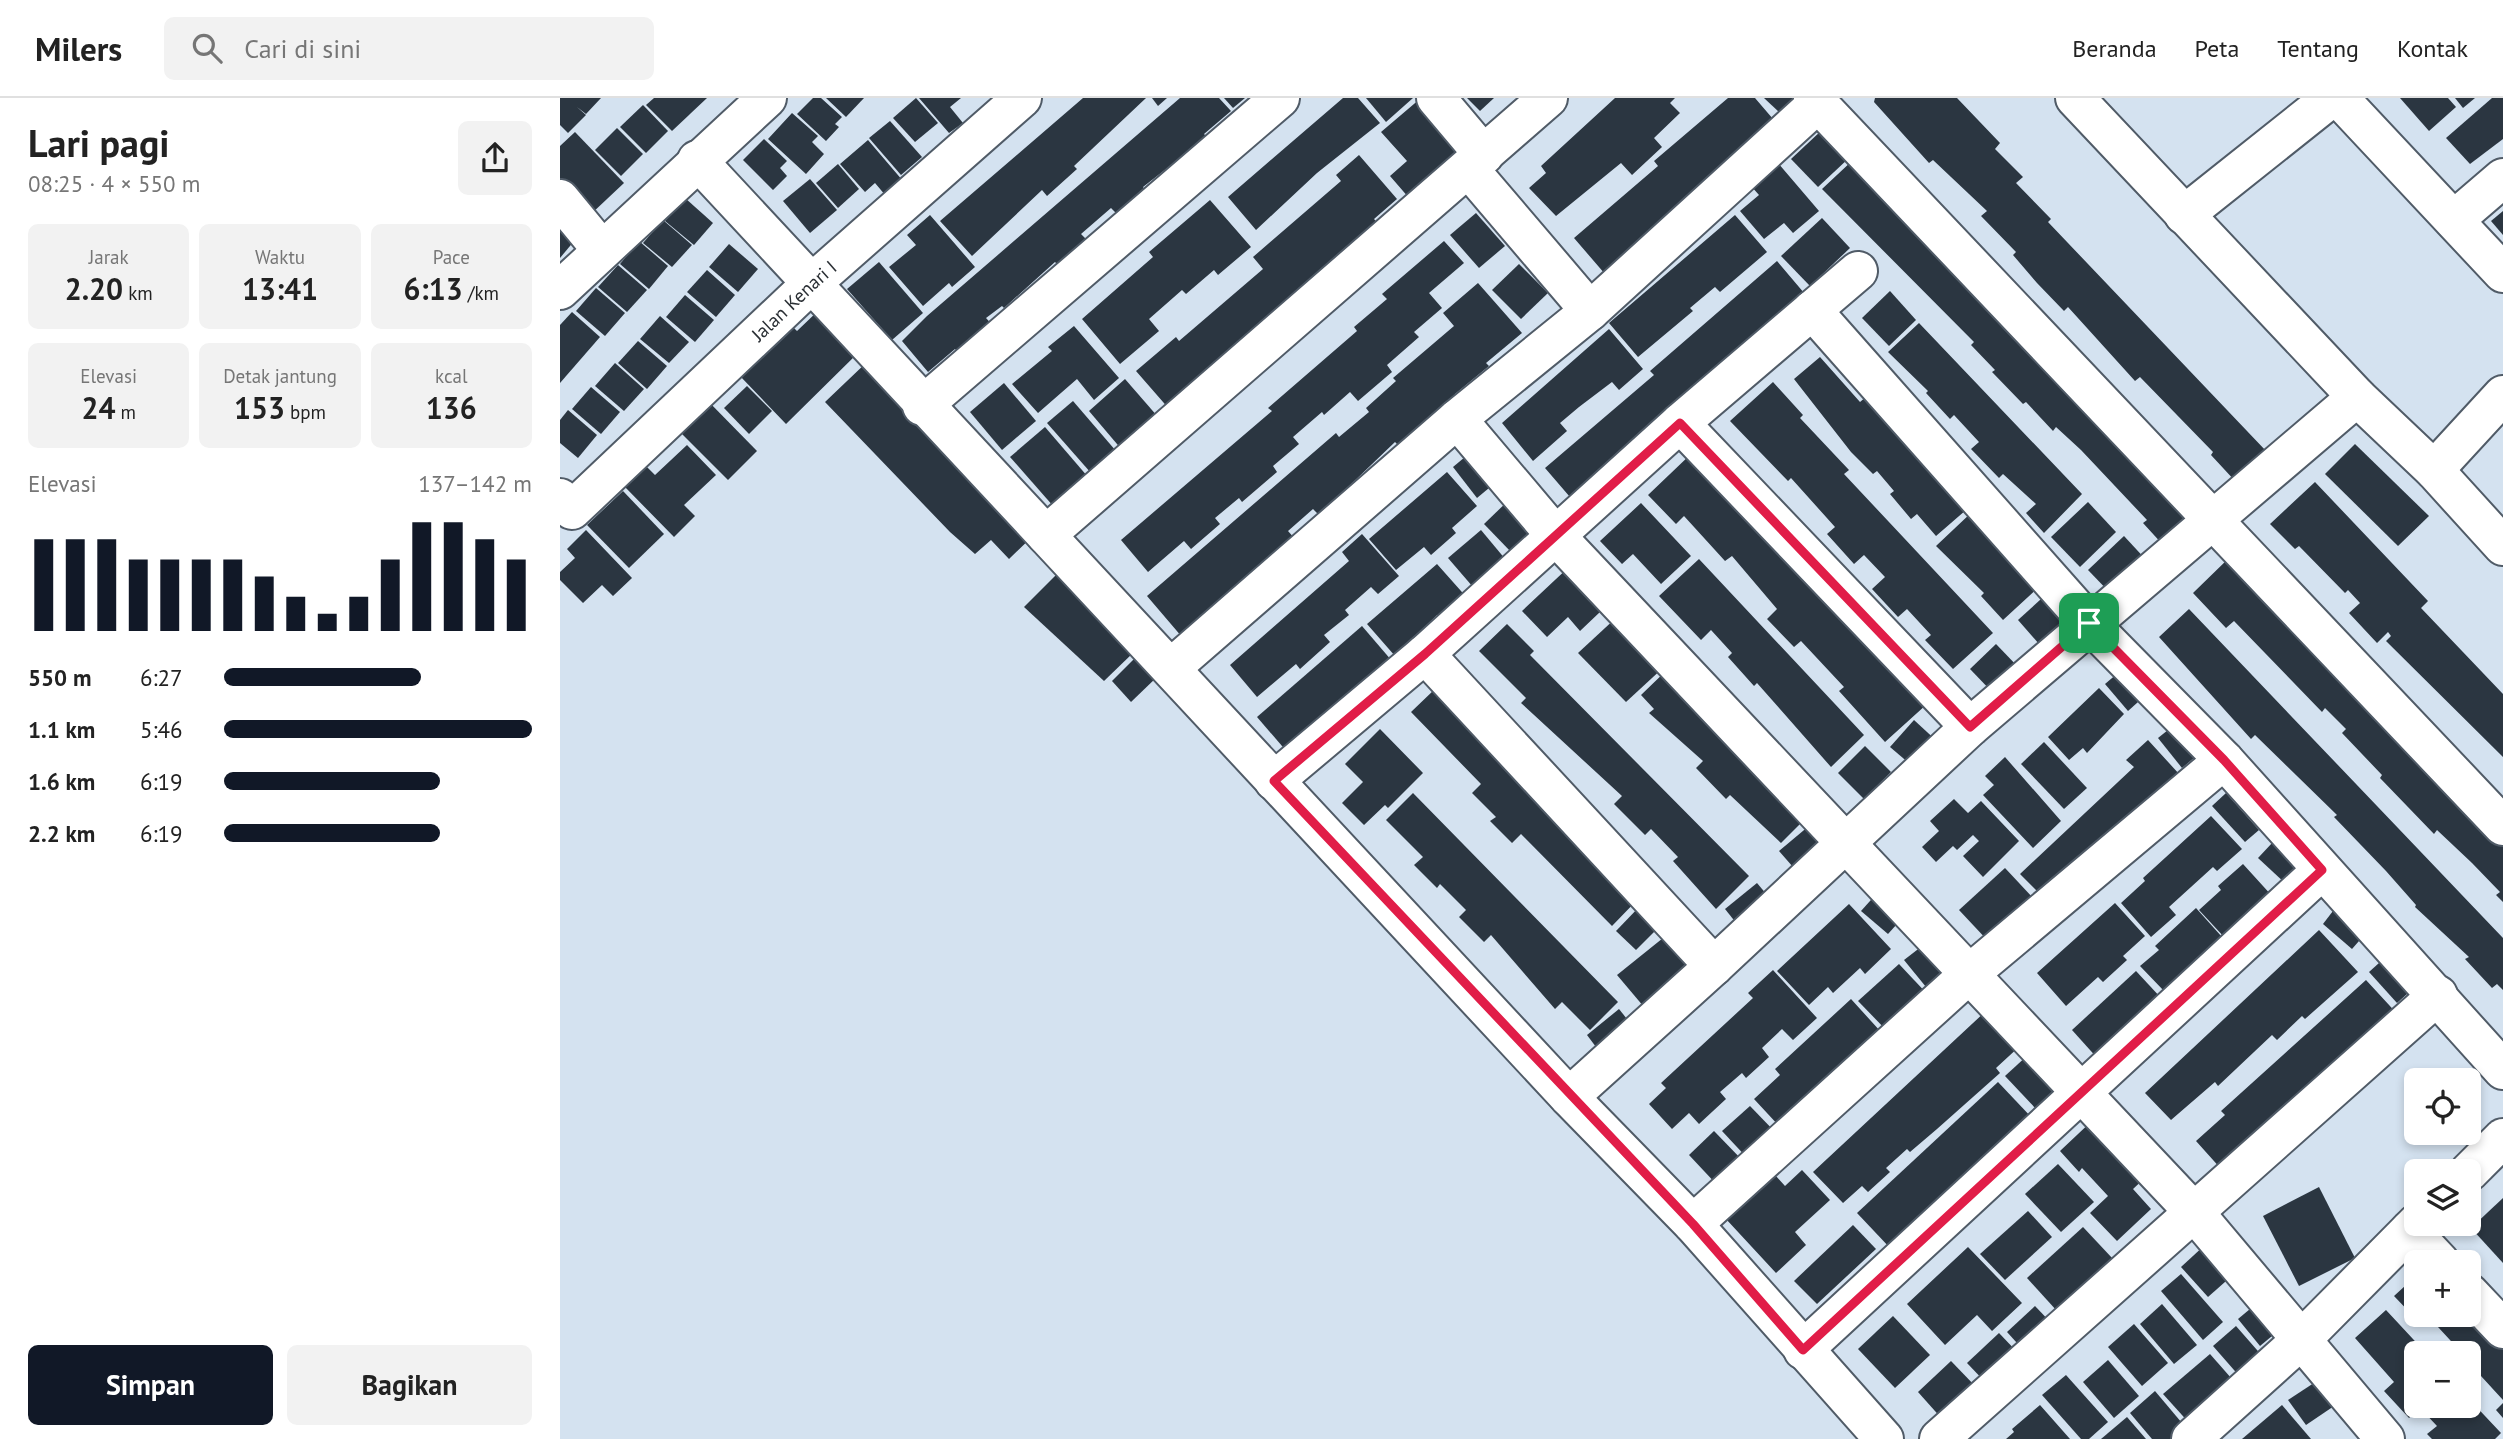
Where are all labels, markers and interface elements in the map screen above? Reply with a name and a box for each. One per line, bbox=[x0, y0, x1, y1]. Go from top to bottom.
search box bbox=[164, 17, 654, 80]
text: Milers bbox=[35, 27, 122, 70]
icon: search bbox=[188, 29, 226, 67]
text: Cari di sini bbox=[244, 32, 361, 65]
text: Beranda bbox=[2072, 33, 2157, 64]
text: Peta bbox=[2195, 33, 2239, 64]
text: Tentang bbox=[2277, 33, 2359, 64]
text: Kontak bbox=[2397, 33, 2468, 64]
text: Lari pagi bbox=[28, 118, 170, 167]
button: share bbox=[458, 121, 532, 195]
text: 08:25 · 4 × 550 m bbox=[28, 169, 200, 198]
text: Jarak bbox=[89, 245, 129, 269]
text: Waktu bbox=[255, 245, 305, 269]
text: Pace bbox=[433, 245, 470, 269]
street label: Jalan Kenari I bbox=[745, 255, 841, 347]
text: 2.20 bbox=[65, 269, 123, 308]
text: 13:41 bbox=[242, 269, 318, 308]
text: 6:13 bbox=[404, 269, 463, 308]
text: km bbox=[123, 281, 153, 305]
text: /km bbox=[463, 281, 499, 305]
text: Elevasi bbox=[80, 364, 137, 388]
text: Detak jantung bbox=[223, 364, 337, 388]
text: kcal bbox=[435, 364, 468, 388]
text: 24 bbox=[81, 388, 115, 427]
text: 153 bbox=[234, 388, 285, 427]
text: 136 bbox=[426, 388, 477, 427]
text: m bbox=[115, 400, 136, 424]
text: bpm bbox=[285, 400, 326, 424]
text: Elevasi bbox=[28, 469, 97, 498]
text: 137–142 m bbox=[418, 469, 532, 498]
pin bbox=[2059, 593, 2119, 653]
icon: arrive bbox=[2070, 604, 2108, 642]
text: 550 m bbox=[28, 663, 91, 692]
text: 6:27 bbox=[140, 663, 183, 692]
text: 1.1 km bbox=[28, 715, 95, 744]
text: 5:46 bbox=[140, 715, 183, 744]
text: 1.6 km bbox=[28, 767, 95, 796]
text: 6:19 bbox=[140, 767, 183, 796]
text: 2.2 km bbox=[28, 819, 95, 848]
text: 6:19 bbox=[140, 819, 183, 848]
map controls bbox=[2404, 1068, 2481, 1418]
button: locate bbox=[2404, 1068, 2481, 1145]
button: layers bbox=[2404, 1159, 2481, 1236]
button: + bbox=[2404, 1250, 2481, 1327]
button: − bbox=[2404, 1341, 2481, 1418]
button: Simpan bbox=[28, 1345, 273, 1425]
button: Bagikan bbox=[287, 1345, 532, 1425]

